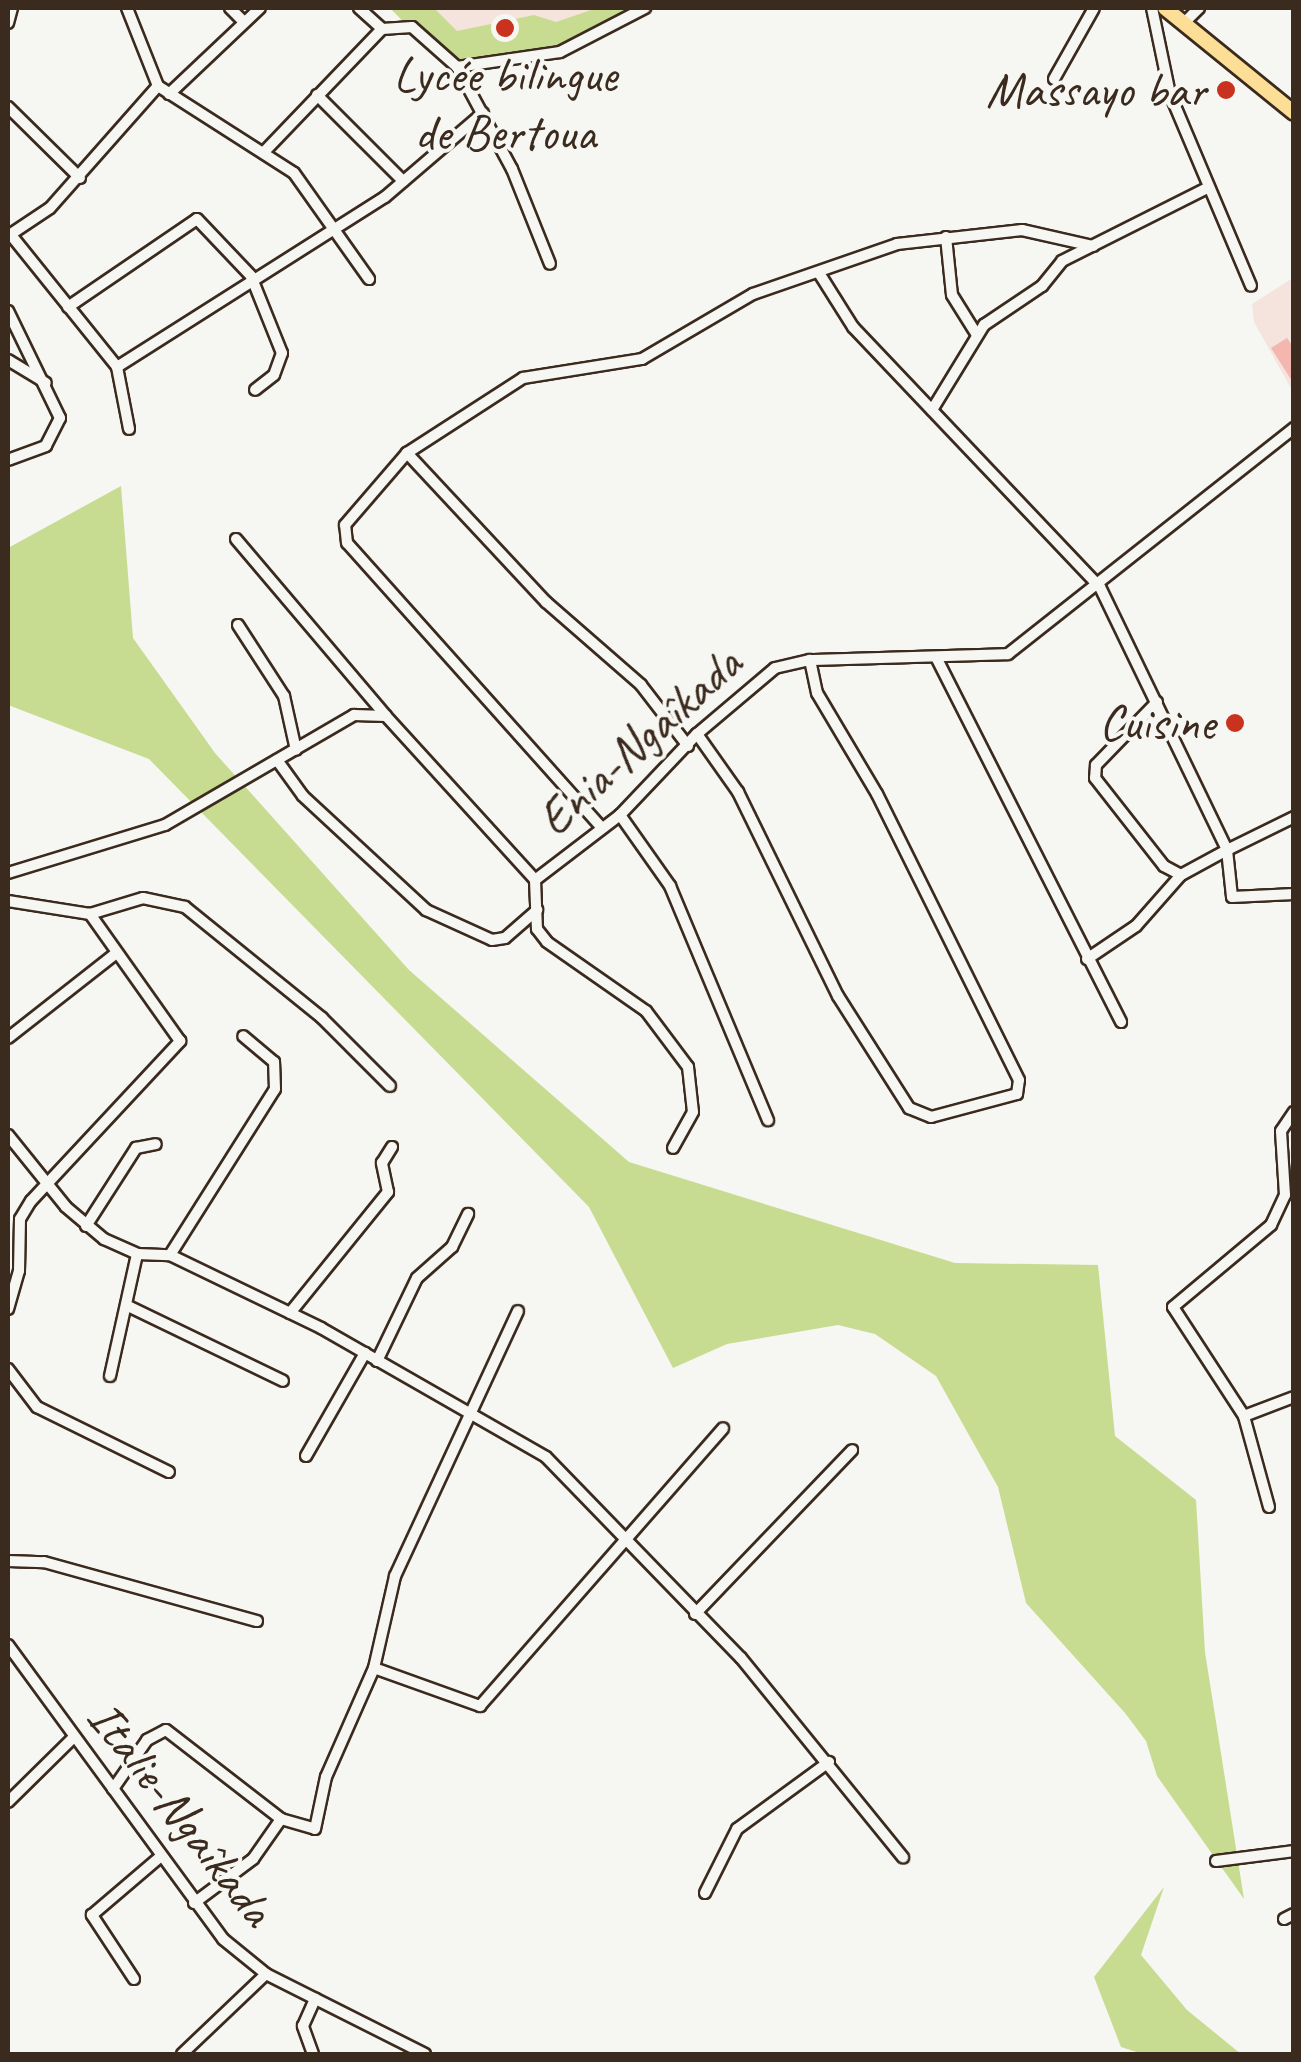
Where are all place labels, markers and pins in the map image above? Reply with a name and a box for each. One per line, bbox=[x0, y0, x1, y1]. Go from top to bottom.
marker: Lycée bilingue de Bertoua bbox=[494, 17, 516, 39]
place label: Lycée bilingue de Bertoua bbox=[393, 44, 617, 162]
place label: Massayo bar bbox=[986, 60, 1206, 120]
marker: Massayo bar bbox=[1215, 79, 1237, 101]
place label: Cuisine bbox=[1099, 693, 1215, 753]
marker: Cuisine bbox=[1224, 712, 1246, 734]

